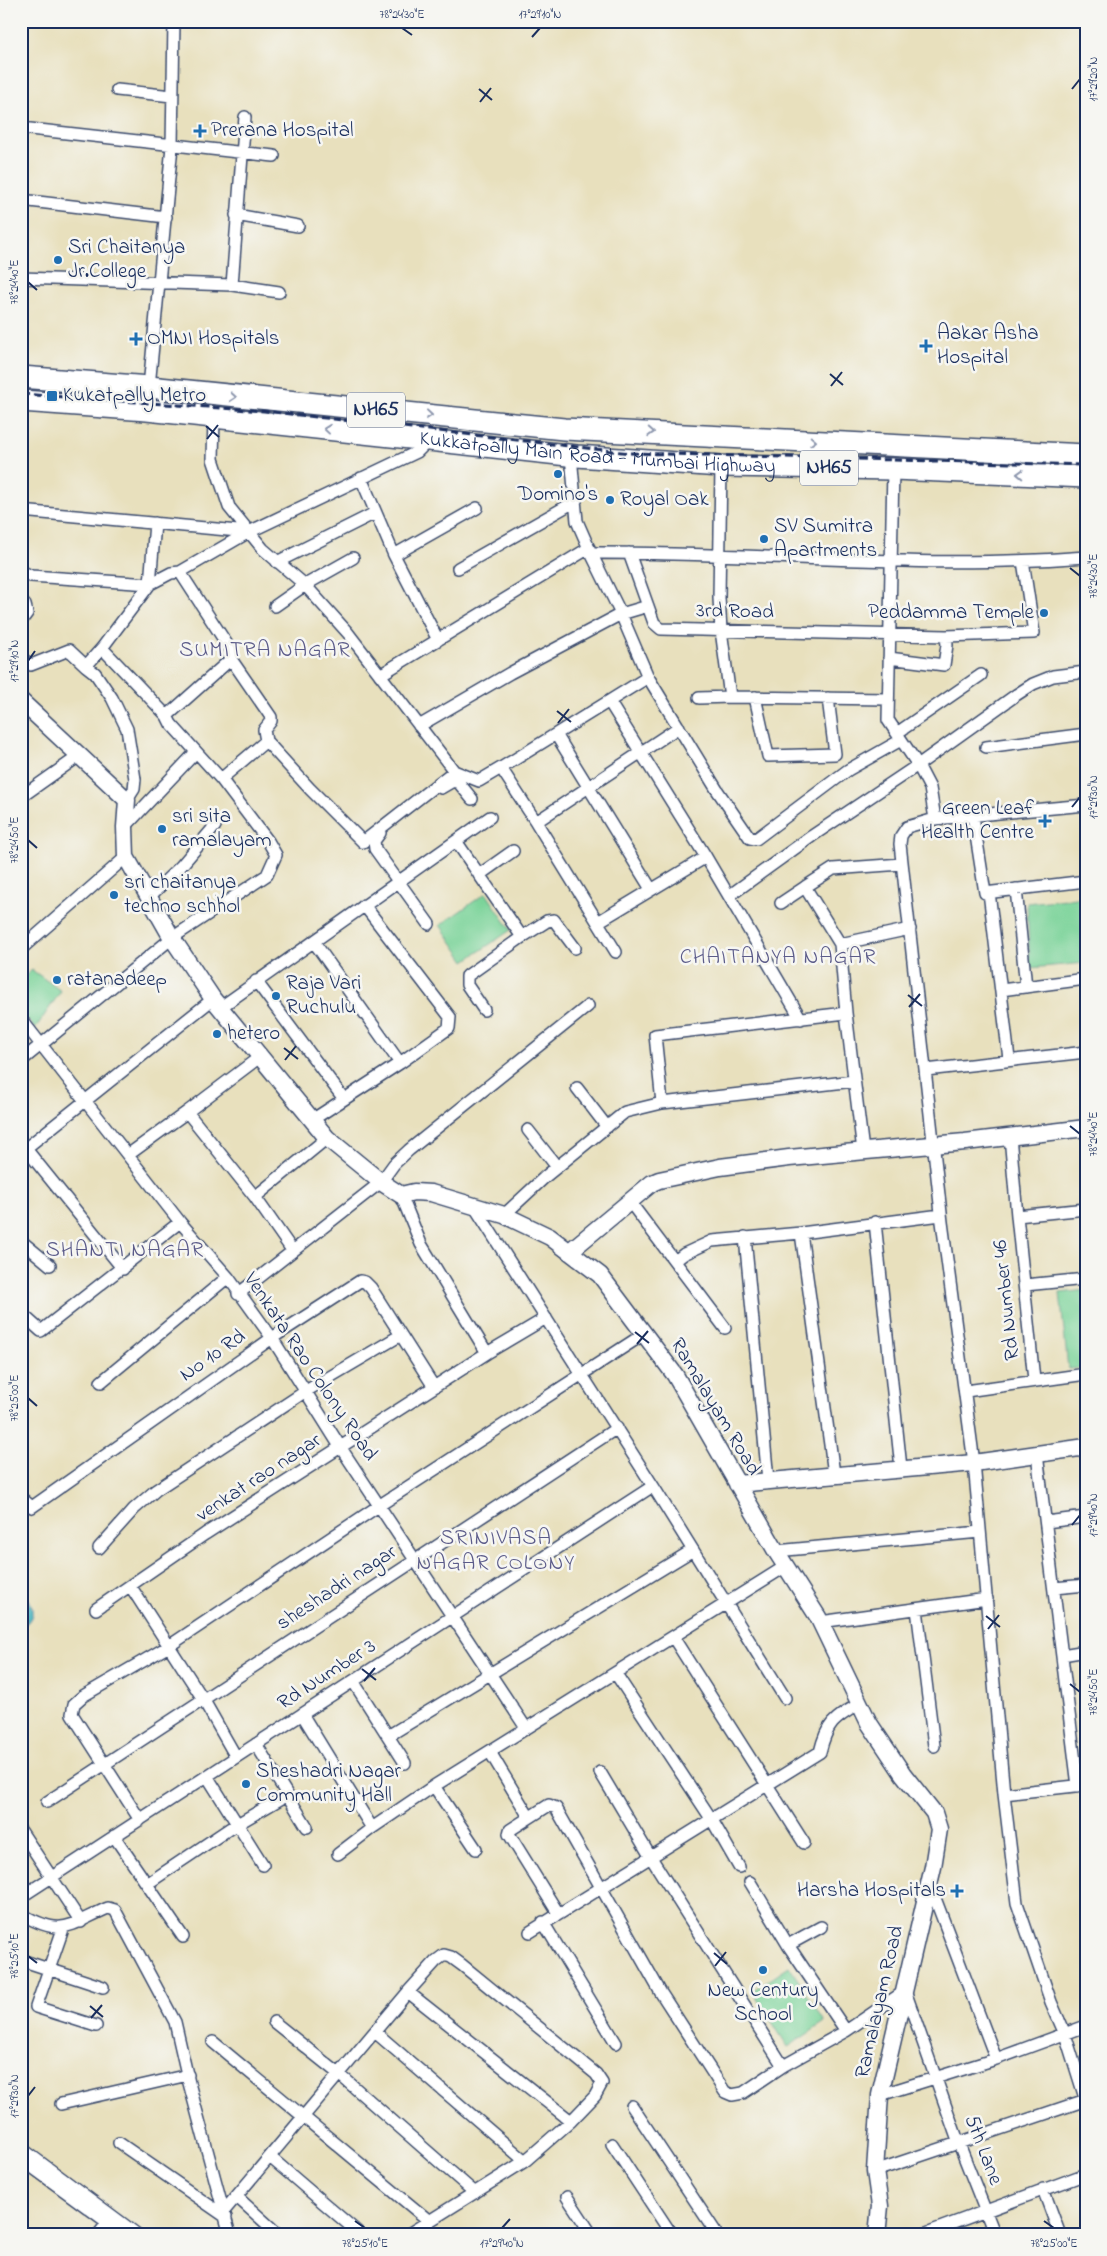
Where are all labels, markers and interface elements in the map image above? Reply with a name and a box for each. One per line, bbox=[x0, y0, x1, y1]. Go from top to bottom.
text: 78°24'30"E bbox=[379, 6, 425, 24]
text: 17°29'10"N bbox=[519, 6, 561, 24]
text: 17°29'20"N bbox=[1085, 57, 1103, 101]
place label: Prerana Hospital bbox=[211, 116, 354, 146]
marker: Prerana Hospital bbox=[193, 124, 207, 138]
place label: Sri Chaitanya Jr.College bbox=[68, 233, 185, 289]
marker: Sri Chaitanya Jr.College bbox=[52, 254, 64, 266]
text: 78°24'40"E bbox=[6, 259, 24, 305]
place label: Aakar Asha Hospital bbox=[937, 319, 1039, 373]
place label: OMNI Hospitals bbox=[147, 324, 280, 354]
marker: OMNI Hospitals bbox=[129, 332, 143, 346]
marker: Aakar Asha Hospital bbox=[919, 339, 933, 353]
place label: Kukatpally Metro bbox=[63, 381, 206, 413]
marker: Kukatpally Metro bbox=[45, 389, 59, 403]
one-way arrow bbox=[229, 391, 237, 402]
road number: NH65 bbox=[347, 392, 405, 428]
one-way arrow bbox=[426, 410, 434, 421]
one-way arrow bbox=[323, 424, 331, 435]
street label: Kukkatpally Main Road - Mumbai Highway bbox=[418, 424, 776, 484]
one-way arrow bbox=[647, 427, 655, 438]
one-way arrow bbox=[809, 436, 817, 447]
road number: NH65 bbox=[800, 450, 858, 486]
marker: Domino's bbox=[552, 468, 564, 480]
one-way arrow bbox=[1015, 469, 1023, 479]
place label: Domino's bbox=[517, 480, 598, 510]
place label: Royal Oak bbox=[620, 485, 709, 517]
marker: Royal Oak bbox=[604, 494, 616, 506]
place label: SV Sumitra Apartments bbox=[774, 512, 877, 566]
marker: SV Sumitra Apartments bbox=[758, 533, 770, 545]
text: 78°24'30"E bbox=[1085, 553, 1103, 599]
street label: 3rd Road bbox=[696, 596, 774, 628]
place label: Peddamma Temple bbox=[868, 598, 1035, 628]
marker: Peddamma Temple bbox=[1038, 607, 1050, 619]
district label: SUMITRA NAGAR bbox=[179, 635, 351, 667]
text: 17°29'10"N bbox=[6, 640, 24, 682]
text: 17°29'30"N bbox=[1085, 775, 1103, 819]
place label: Green Leaf Health Centre bbox=[921, 794, 1035, 848]
place label: sri sita ramalayam bbox=[172, 802, 272, 858]
marker: Green Leaf Health Centre bbox=[1038, 814, 1052, 828]
text: 78°24'50"E bbox=[6, 817, 24, 863]
marker: sri sita ramalayam bbox=[156, 823, 168, 835]
place label: sri chaitanya techno schhol bbox=[124, 868, 240, 922]
marker: sri chaitanya techno schhol bbox=[108, 889, 120, 901]
district label: CHAITANYA NAGAR bbox=[680, 942, 876, 974]
place label: ratanadeep bbox=[67, 965, 167, 995]
place label: Raja Vari Ruchulu bbox=[286, 969, 361, 1023]
marker: ratanadeep bbox=[51, 974, 63, 986]
marker: Raja Vari Ruchulu bbox=[270, 990, 282, 1002]
place label: hetero bbox=[227, 1019, 280, 1049]
marker: hetero bbox=[211, 1028, 223, 1040]
text: 78°24'40"E bbox=[1085, 1111, 1103, 1157]
district label: SHANTI NAGAR bbox=[46, 1235, 204, 1267]
street label: Rd Number 46 bbox=[986, 1238, 1028, 1362]
street label: Venkata Rao Colony Road bbox=[233, 1266, 385, 1469]
street label: No 10 Rd bbox=[174, 1322, 252, 1390]
street label: Ramalayam Road bbox=[660, 1333, 768, 1483]
text: 78°25'00"E bbox=[6, 1374, 24, 1422]
street label: venkat rao nagar bbox=[190, 1426, 329, 1532]
text: 17°29'40"N bbox=[1085, 1493, 1103, 1537]
district label: SRINIVASA NAGAR COLONY bbox=[417, 1523, 575, 1580]
street label: sheshadri nagar bbox=[271, 1537, 405, 1640]
street label: Rd Number 3 bbox=[272, 1632, 382, 1718]
text: 78°24'50"E bbox=[1085, 1669, 1103, 1715]
place label: Sheshadri Nagar Community Hall bbox=[256, 1757, 402, 1813]
marker: Sheshadri Nagar Community Hall bbox=[240, 1778, 252, 1790]
place label: Harsha Hospitals bbox=[797, 1876, 946, 1906]
marker: Harsha Hospitals bbox=[950, 1884, 964, 1898]
street label: Ramalayam Road bbox=[848, 1923, 914, 2082]
text: 78°25'10"E bbox=[6, 1933, 24, 1979]
marker: New Century School bbox=[757, 1964, 769, 1976]
place label: New Century School bbox=[707, 1976, 819, 2030]
text: 17°29'30"N bbox=[6, 2074, 24, 2118]
street label: 5th Lane bbox=[956, 2110, 1010, 2190]
text: 78°25'10"E bbox=[342, 2235, 388, 2253]
text: 17°29'40"N bbox=[480, 2235, 524, 2253]
text: 78°25'00"E bbox=[1030, 2235, 1078, 2253]

